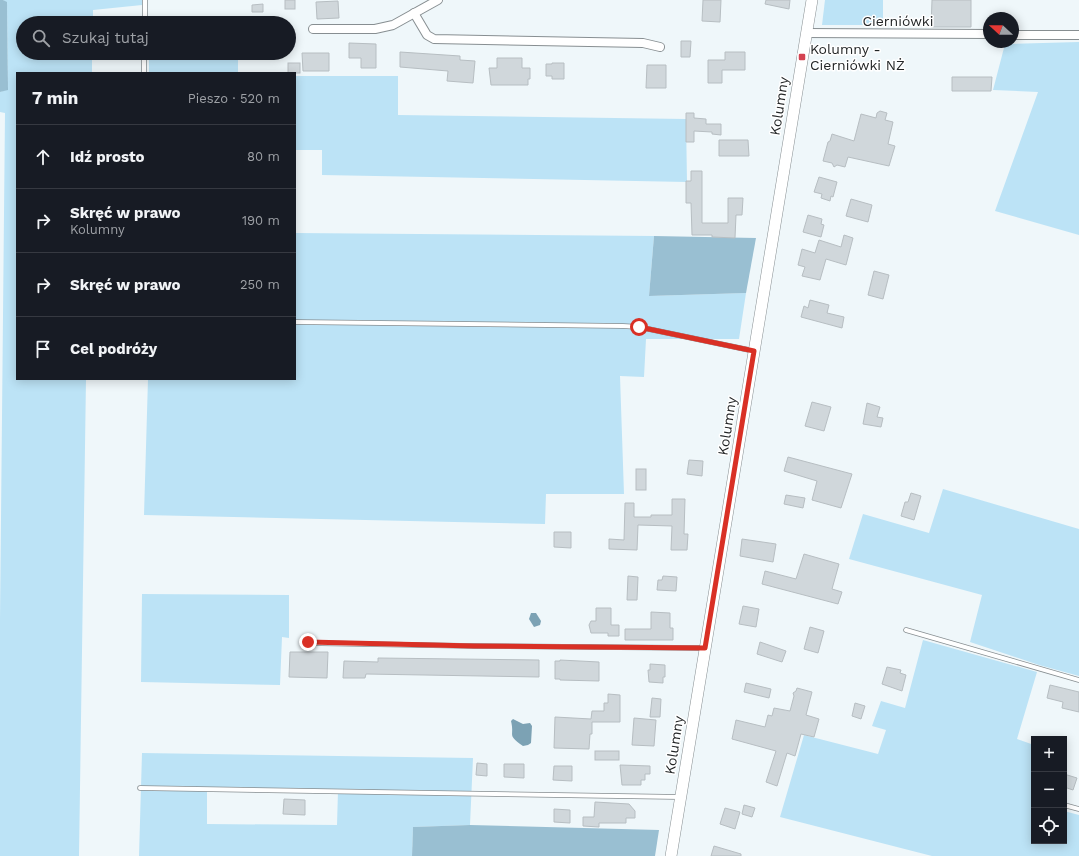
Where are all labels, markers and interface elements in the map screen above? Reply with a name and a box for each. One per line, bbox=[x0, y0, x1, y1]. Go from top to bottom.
north arrow bbox=[983, 12, 1019, 48]
street label: Cierniówki bbox=[862, 13, 934, 29]
search box bbox=[16, 16, 296, 60]
icon: search bbox=[30, 27, 52, 49]
text: Szukaj tutaj bbox=[62, 29, 149, 47]
place label: Kolumny - Cierniówki NŻ bbox=[810, 41, 905, 73]
marker: Kolumny - Cierniówki NŻ bbox=[797, 52, 807, 62]
street label: Kolumny bbox=[766, 75, 792, 136]
text: 7 min bbox=[32, 88, 78, 108]
text: Pieszo · 520 m bbox=[188, 91, 280, 106]
icon: ahead bbox=[32, 146, 54, 168]
text: Idź prosto bbox=[70, 148, 144, 166]
text: 80 m bbox=[247, 149, 280, 164]
text: Skręć w prawo bbox=[70, 204, 180, 222]
icon: right bbox=[32, 210, 54, 232]
text: 190 m bbox=[242, 213, 280, 228]
text: Kolumny bbox=[70, 222, 125, 237]
icon: right bbox=[32, 274, 54, 296]
text: Skręć w prawo bbox=[70, 276, 180, 294]
text: 250 m bbox=[240, 277, 280, 292]
route start bbox=[630, 318, 648, 336]
icon: arrive bbox=[32, 338, 54, 360]
text: Cel podróży bbox=[70, 340, 157, 358]
street label: Kolumny bbox=[714, 395, 740, 456]
route end bbox=[299, 633, 317, 651]
street label: Kolumny bbox=[661, 714, 687, 775]
map controls bbox=[1031, 736, 1067, 844]
button: + bbox=[1031, 736, 1067, 772]
button: − bbox=[1031, 772, 1067, 808]
button: locate bbox=[1031, 808, 1067, 844]

